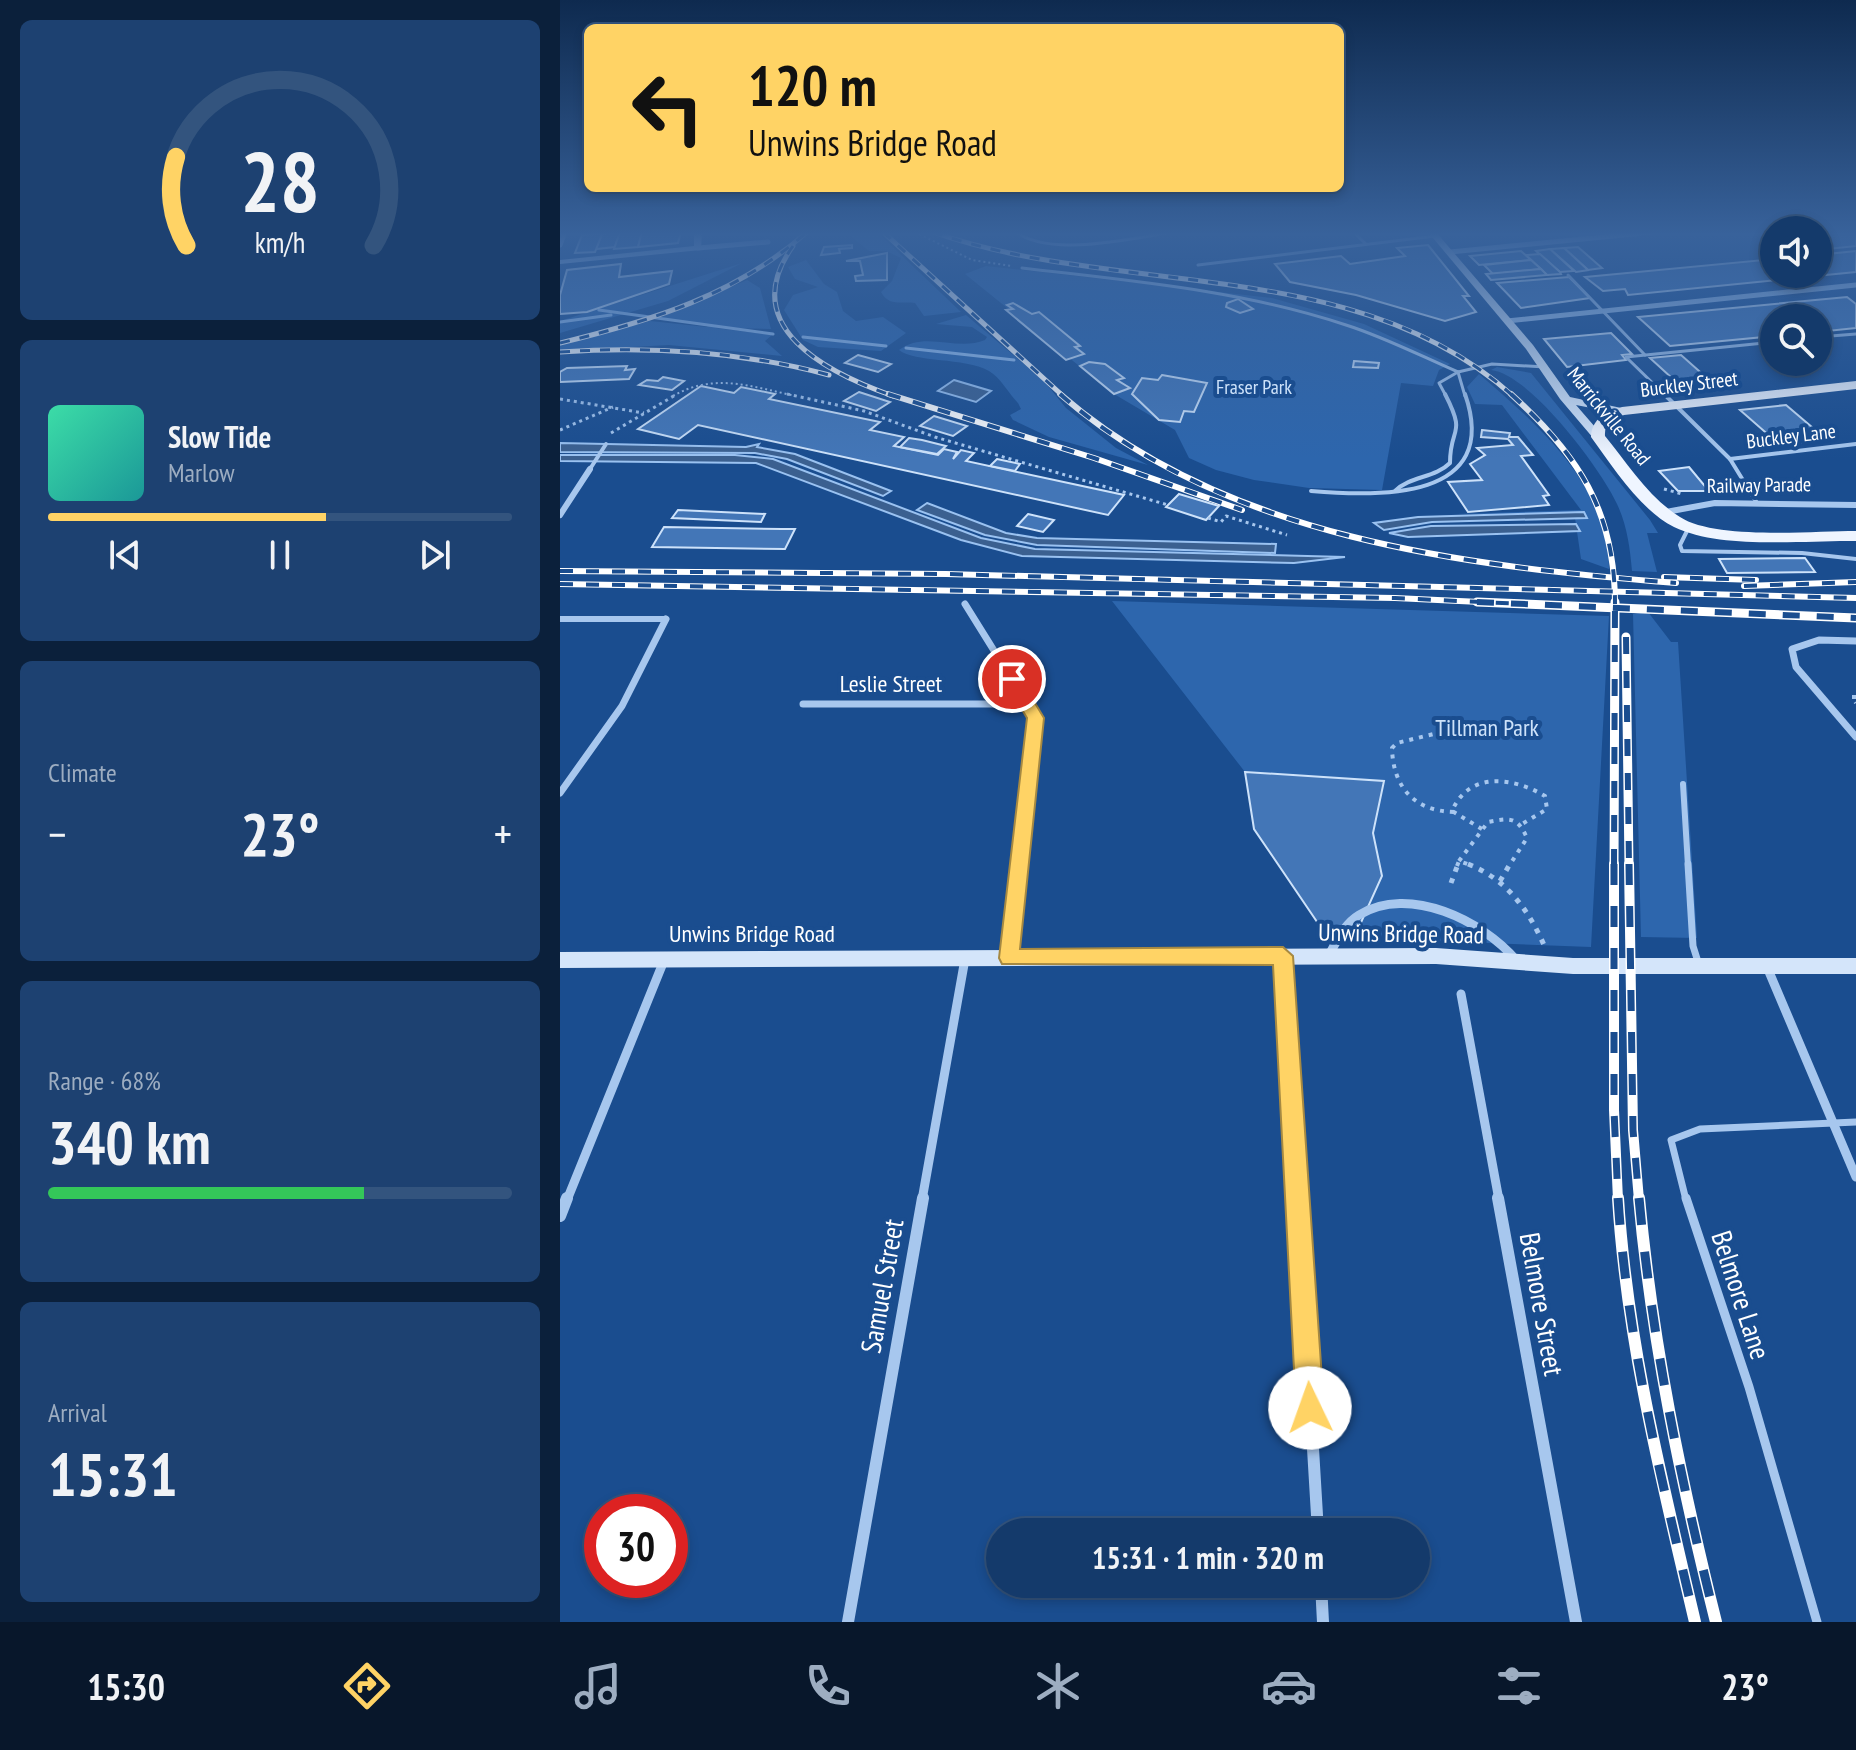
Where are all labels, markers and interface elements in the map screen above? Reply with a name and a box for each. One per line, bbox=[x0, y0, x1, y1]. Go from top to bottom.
text: 120 m bbox=[748, 49, 877, 121]
icon: left bbox=[616, 56, 720, 160]
text: Unwins Bridge Road bbox=[748, 119, 997, 166]
text: 28 bbox=[240, 127, 320, 235]
map controls bbox=[1760, 216, 1832, 376]
button: sound bbox=[1760, 216, 1832, 288]
text: km/h bbox=[255, 224, 305, 261]
button: search bbox=[1760, 304, 1832, 376]
street label: Marrickville Road bbox=[1561, 362, 1657, 470]
street label: Buckley Street bbox=[1639, 365, 1740, 403]
park label: Fraser Park bbox=[1216, 374, 1292, 400]
text: Slow Tide bbox=[168, 417, 271, 456]
street label: Buckley Lane bbox=[1745, 418, 1837, 454]
text: Marlow bbox=[168, 456, 234, 489]
street label: Railway Parade bbox=[1707, 471, 1811, 499]
icon: previous bbox=[103, 533, 147, 577]
icon: pause bbox=[258, 533, 302, 577]
icon: next bbox=[413, 533, 457, 577]
pin bbox=[978, 645, 1046, 713]
icon: arrive bbox=[990, 657, 1034, 701]
street label: Leslie Street bbox=[840, 668, 943, 699]
park label: Tillman Park bbox=[1435, 712, 1539, 743]
text: Climate bbox=[48, 756, 117, 789]
text: 23° bbox=[240, 795, 320, 873]
text: − bbox=[48, 805, 66, 862]
text: + bbox=[494, 805, 512, 862]
street label: Unwins Bridge Road bbox=[1318, 917, 1484, 950]
street label: Unwins Bridge Road bbox=[669, 918, 835, 949]
text: Range · 68% bbox=[48, 1064, 161, 1097]
text: 340 km bbox=[48, 1103, 211, 1181]
street label: Samuel Street bbox=[852, 1216, 912, 1356]
street label: Belmore Lane bbox=[1703, 1226, 1780, 1364]
street label: Belmore Street bbox=[1512, 1229, 1573, 1379]
position arrow bbox=[1268, 1366, 1352, 1450]
text: Arrival bbox=[48, 1396, 107, 1429]
text: 15:31 bbox=[48, 1435, 178, 1513]
speed limit sign: 30 bbox=[584, 1494, 688, 1598]
text: 15:31 · 1 min · 320 m bbox=[1092, 1538, 1324, 1577]
icon: directions bbox=[339, 1658, 395, 1714]
icon: music bbox=[570, 1658, 626, 1714]
icon: phone bbox=[800, 1658, 856, 1714]
icon: climate bbox=[1030, 1658, 1086, 1714]
icon: car bbox=[1261, 1658, 1317, 1714]
icon: filters bbox=[1491, 1658, 1547, 1714]
text: 15:30 bbox=[87, 1663, 165, 1710]
text: 23° bbox=[1721, 1663, 1769, 1710]

